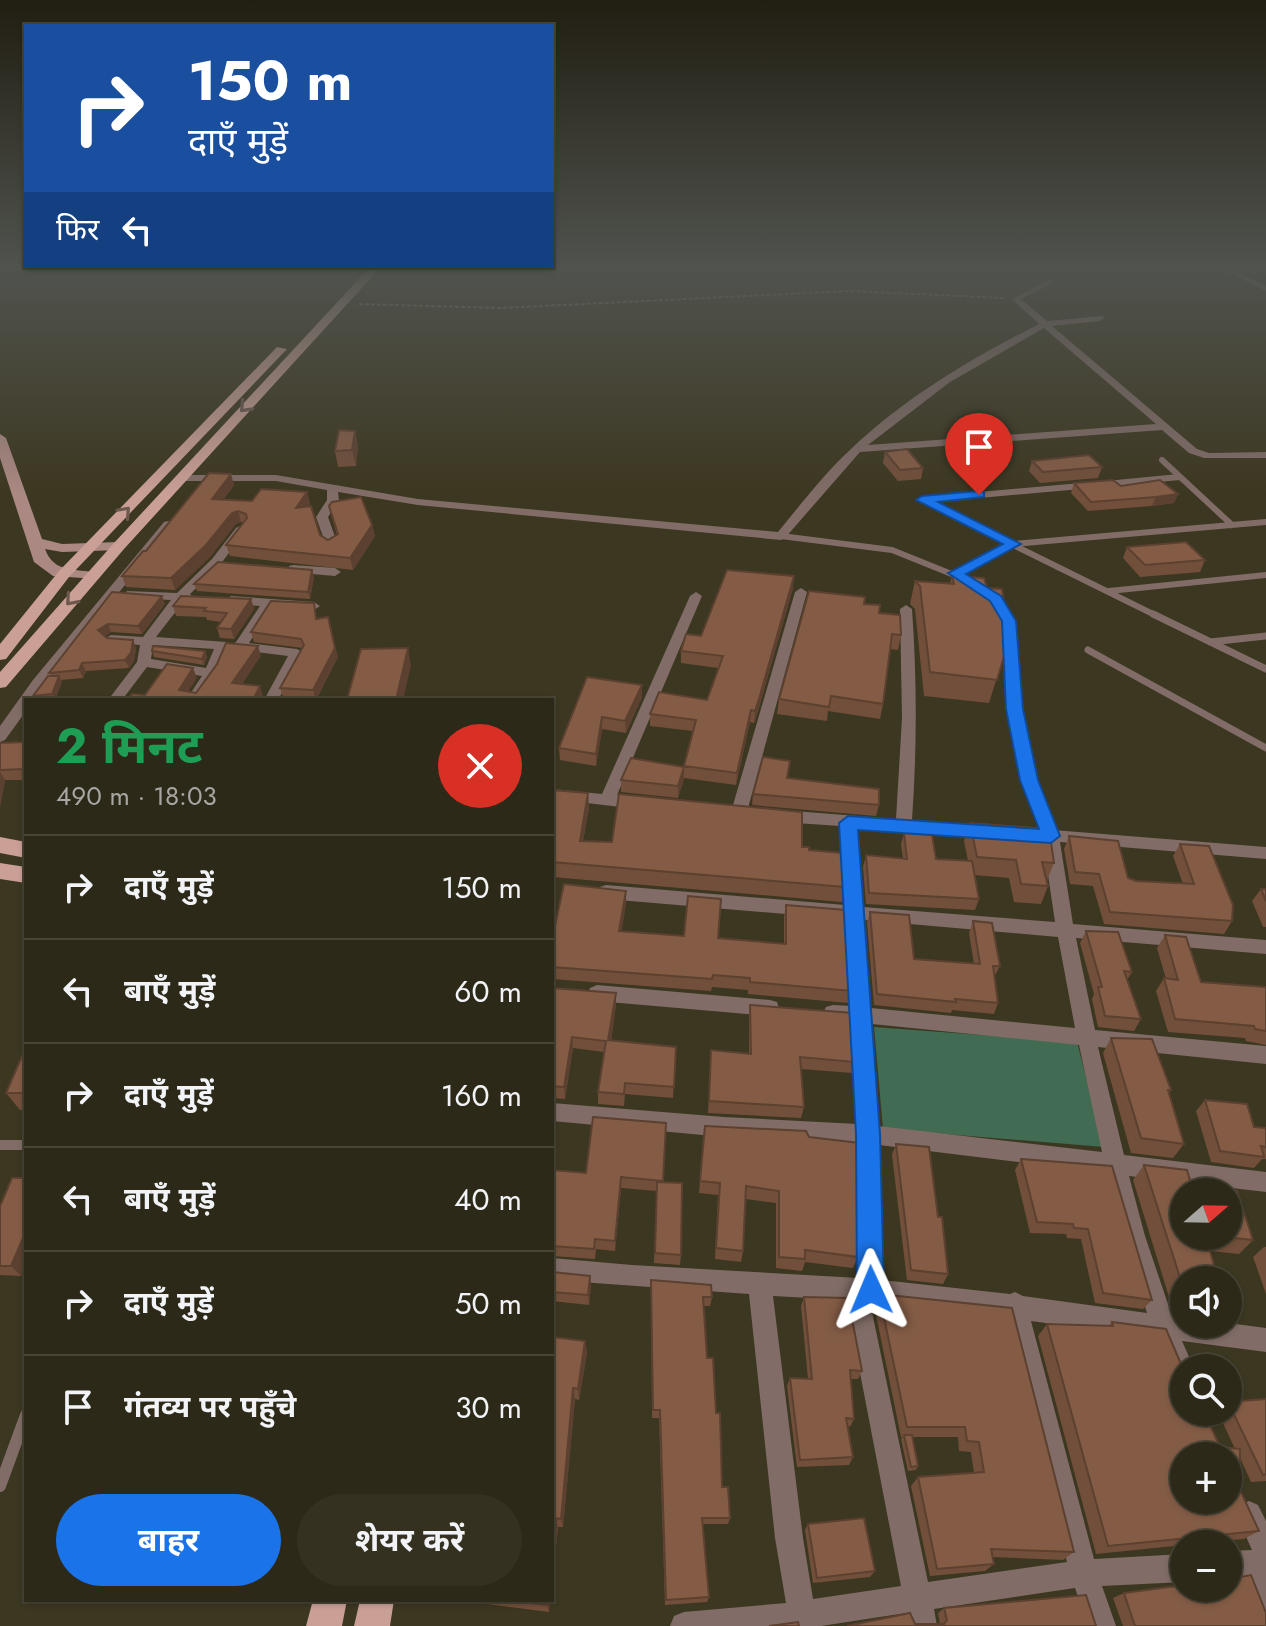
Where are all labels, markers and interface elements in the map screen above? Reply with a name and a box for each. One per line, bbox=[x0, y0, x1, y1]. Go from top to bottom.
text: 150 m bbox=[188, 40, 352, 121]
icon: right bbox=[56, 56, 160, 160]
text: दाएँ मुड़ें bbox=[188, 115, 288, 167]
text: फिर bbox=[56, 208, 99, 251]
icon: left bbox=[115, 208, 159, 252]
one-way arrow bbox=[240, 398, 255, 412]
pin bbox=[945, 413, 1013, 495]
icon: arrive bbox=[957, 425, 1001, 469]
one-way arrow bbox=[115, 506, 129, 521]
one-way arrow bbox=[66, 591, 81, 605]
text: 2 मिनट bbox=[56, 712, 203, 781]
button: close bbox=[438, 724, 522, 808]
text: 490 m · 18:03 bbox=[56, 777, 217, 815]
icon: right bbox=[56, 865, 100, 909]
text: दाएँ मुड़ें bbox=[124, 865, 214, 908]
text: 150 m bbox=[441, 866, 522, 909]
icon: left bbox=[56, 969, 100, 1013]
text: बाएँ मुड़ें bbox=[124, 969, 215, 1012]
text: 60 m bbox=[454, 970, 522, 1013]
icon: right bbox=[56, 1073, 100, 1117]
text: दाएँ मुड़ें bbox=[124, 1073, 214, 1116]
text: 160 m bbox=[441, 1074, 522, 1117]
icon: left bbox=[56, 1177, 100, 1221]
text: बाएँ मुड़ें bbox=[124, 1177, 215, 1220]
text: 40 m bbox=[454, 1178, 522, 1221]
north arrow bbox=[1170, 1178, 1242, 1250]
map controls bbox=[1170, 1178, 1242, 1602]
position arrow bbox=[829, 1248, 913, 1332]
button: sound bbox=[1170, 1266, 1242, 1338]
icon: right bbox=[56, 1281, 100, 1325]
text: दाएँ मुड़ें bbox=[124, 1281, 214, 1324]
text: 50 m bbox=[455, 1282, 522, 1325]
button: search bbox=[1170, 1354, 1242, 1426]
icon: arrive bbox=[56, 1385, 100, 1429]
text: गंतव्य पर पहुँचे bbox=[124, 1385, 296, 1428]
text: 30 m bbox=[455, 1386, 522, 1429]
button: + bbox=[1170, 1442, 1242, 1514]
button: बाहर bbox=[56, 1494, 281, 1586]
button: शेयर करें bbox=[297, 1494, 522, 1586]
button: − bbox=[1170, 1530, 1242, 1602]

